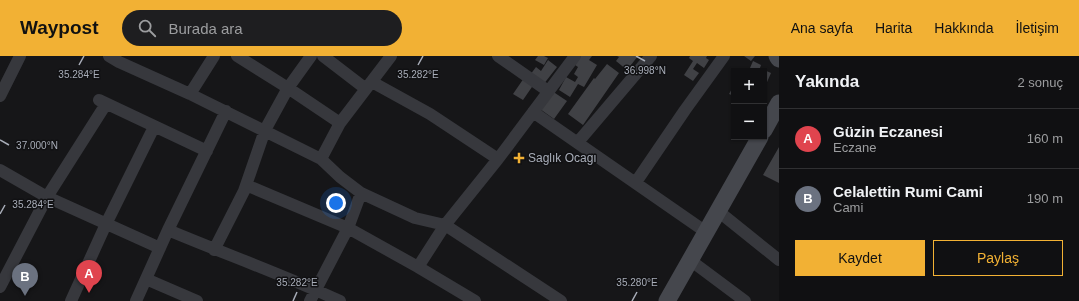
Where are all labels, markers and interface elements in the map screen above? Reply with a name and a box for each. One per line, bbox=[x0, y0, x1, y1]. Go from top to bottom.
search box bbox=[122, 10, 402, 46]
text: Waypost bbox=[20, 17, 98, 38]
icon: search bbox=[136, 17, 158, 39]
text: Burada ara bbox=[168, 20, 243, 37]
text: Ana sayfa bbox=[791, 20, 853, 36]
text: Harita bbox=[875, 20, 912, 36]
text: Hakkında bbox=[934, 20, 993, 36]
text: İletişim bbox=[1015, 20, 1059, 36]
text: 36.998°N bbox=[624, 65, 666, 76]
map controls bbox=[731, 68, 767, 140]
button: + bbox=[731, 68, 767, 104]
text: 35.284°E bbox=[58, 69, 100, 80]
text: 35.282°E bbox=[397, 69, 439, 80]
text: Yakında bbox=[795, 72, 859, 91]
text: 2 sonuç bbox=[1017, 75, 1063, 90]
button: − bbox=[731, 104, 767, 140]
text: Güzin Eczanesi bbox=[833, 123, 943, 140]
text: A bbox=[803, 131, 813, 146]
text: 160 m bbox=[1027, 131, 1063, 146]
text: 37.000°N bbox=[16, 140, 58, 151]
text: Eczane bbox=[833, 140, 876, 155]
place label: Saglık Ocagı bbox=[528, 151, 597, 165]
marker: Saglık Ocagı bbox=[513, 152, 525, 164]
text: Celalettin Rumi Cami bbox=[833, 183, 983, 200]
text: B bbox=[803, 191, 813, 206]
text: 190 m bbox=[1027, 191, 1063, 206]
your location bbox=[326, 193, 346, 213]
text: 35.284°E bbox=[12, 199, 54, 210]
text: Cami bbox=[833, 200, 863, 215]
button: Kaydet bbox=[795, 240, 925, 276]
button: Paylaş bbox=[933, 240, 1063, 276]
pin: A bbox=[76, 260, 102, 293]
pin: B bbox=[12, 263, 38, 296]
text: 35.282°E bbox=[276, 277, 318, 288]
text: 35.280°E bbox=[616, 277, 658, 288]

